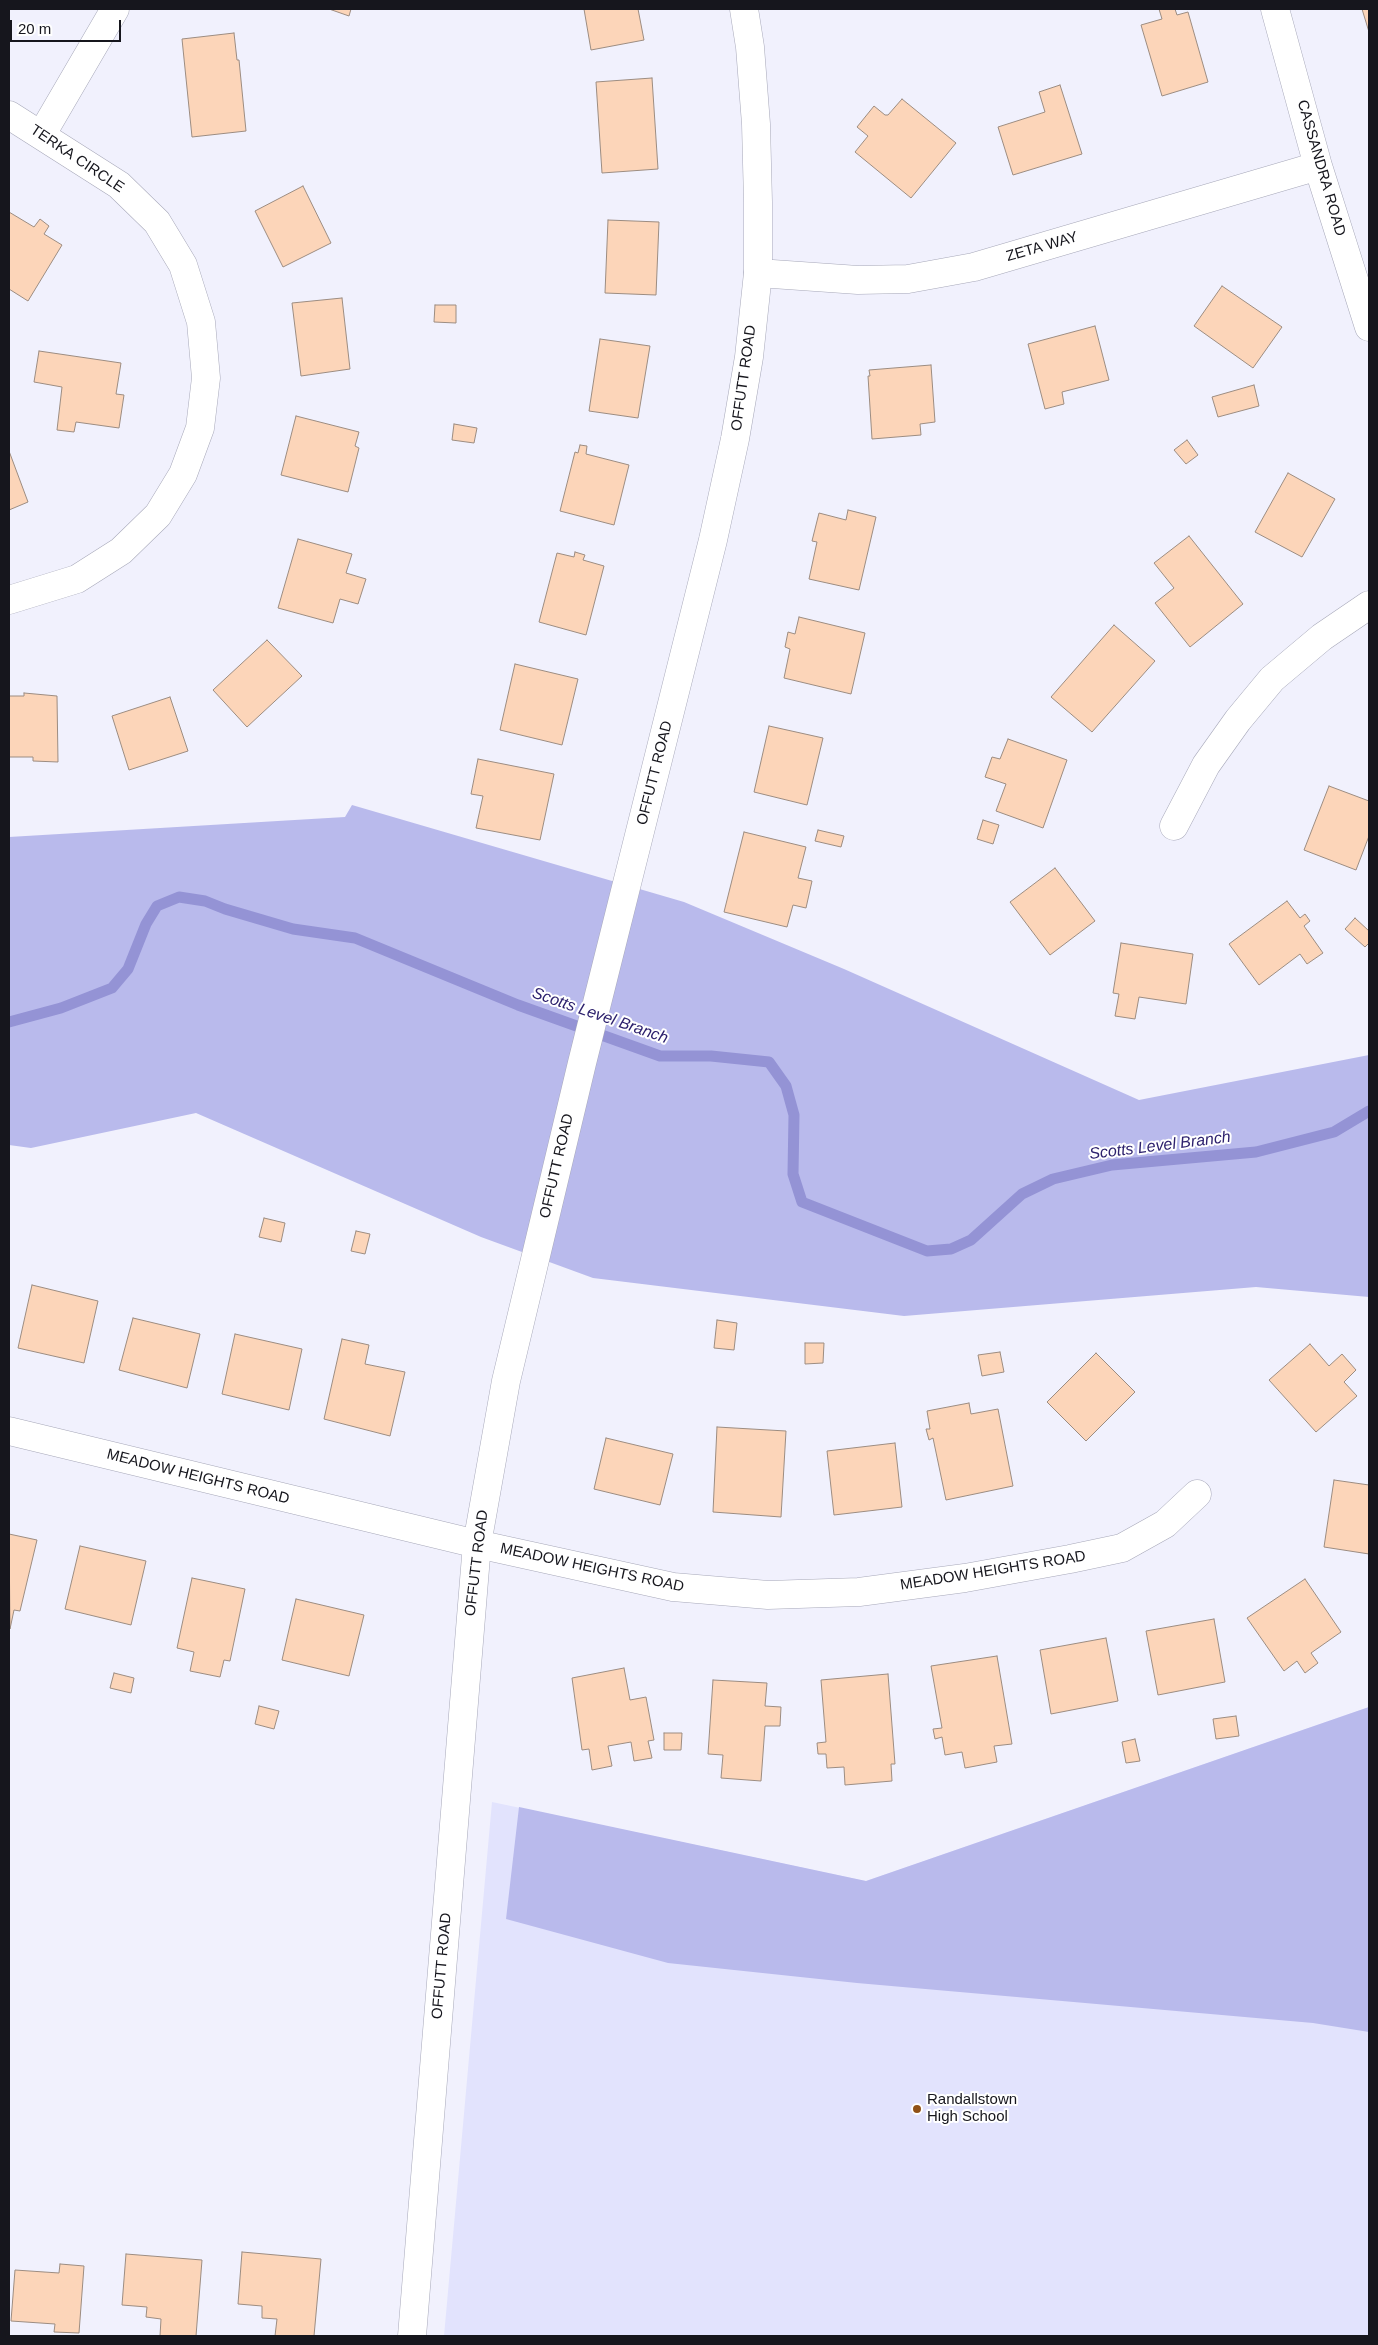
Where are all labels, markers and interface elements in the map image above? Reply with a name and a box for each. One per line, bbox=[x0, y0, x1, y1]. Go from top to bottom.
scale bar bbox=[12, 10, 124, 42]
text: 20 m bbox=[18, 20, 51, 37]
street label: CASSANDRA ROAD bbox=[1293, 98, 1349, 238]
street label: TERKA CIRCLE bbox=[27, 121, 127, 197]
street label: ZETA WAY bbox=[1004, 228, 1080, 266]
street label: OFFUTT ROAD bbox=[728, 324, 760, 432]
street label: OFFUTT ROAD bbox=[633, 719, 677, 827]
water label: Scotts Level Branch bbox=[530, 984, 670, 1048]
street label: OFFUTT ROAD bbox=[536, 1112, 578, 1220]
water label: Scotts Level Branch bbox=[1088, 1128, 1232, 1164]
street label: MEADOW HEIGHTS ROAD bbox=[105, 1446, 291, 1508]
street label: OFFUTT ROAD bbox=[462, 1509, 492, 1617]
street label: MEADOW HEIGHTS ROAD bbox=[498, 1540, 686, 1596]
street label: MEADOW HEIGHTS ROAD bbox=[899, 1547, 1087, 1595]
street label: OFFUTT ROAD bbox=[428, 1912, 456, 2020]
place label: Randallstown High School bbox=[927, 2091, 1017, 2126]
marker: Randallstown High School bbox=[911, 2103, 923, 2115]

